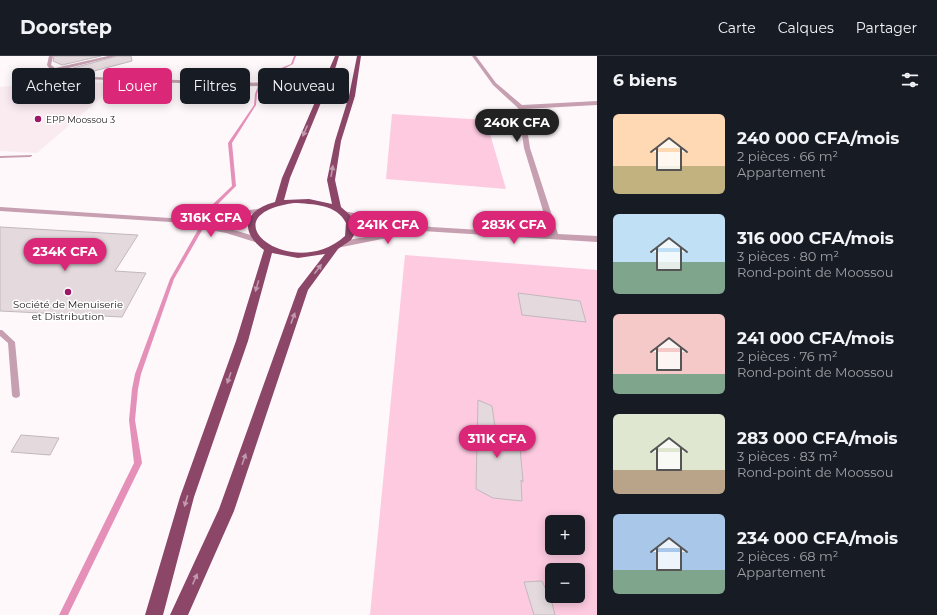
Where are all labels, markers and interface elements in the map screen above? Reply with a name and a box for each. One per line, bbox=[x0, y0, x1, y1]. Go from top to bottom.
text: Doorstep bbox=[20, 16, 112, 39]
text: Carte bbox=[718, 19, 756, 37]
text: Calques bbox=[778, 19, 834, 37]
text: Partager bbox=[856, 19, 917, 37]
chip: Acheter bbox=[12, 68, 95, 104]
chip: Louer bbox=[103, 68, 172, 104]
chip: Filtres bbox=[180, 68, 250, 104]
chip: Nouveau bbox=[258, 68, 349, 104]
icon: filters bbox=[899, 69, 921, 91]
text: 6 biens bbox=[613, 70, 677, 90]
pin: 240K CFA bbox=[476, 109, 558, 143]
marker: EPP Moossou 3 bbox=[33, 114, 43, 124]
place label: EPP Moossou 3 bbox=[46, 114, 115, 125]
text: 240K CFA bbox=[484, 114, 550, 130]
one-way arrow bbox=[302, 126, 308, 137]
text: 240 000 CFA/mois bbox=[737, 128, 899, 148]
icon: home bbox=[645, 130, 693, 178]
text: 2 pièces · 66 m² bbox=[737, 148, 838, 164]
one-way arrow bbox=[330, 164, 336, 177]
text: Appartement bbox=[737, 164, 826, 180]
pin: 316K CFA bbox=[170, 204, 252, 238]
text: 316K CFA bbox=[180, 209, 242, 225]
pin: 241K CFA bbox=[347, 211, 429, 245]
pin: 283K CFA bbox=[473, 211, 555, 245]
text: 241K CFA bbox=[357, 216, 419, 232]
text: 283K CFA bbox=[482, 216, 546, 232]
text: 316 000 CFA/mois bbox=[737, 228, 894, 248]
icon: home bbox=[645, 230, 693, 278]
pin: 234K CFA bbox=[24, 238, 106, 272]
text: 234K CFA bbox=[33, 243, 97, 259]
text: 3 pièces · 80 m² bbox=[737, 248, 839, 264]
one-way arrow bbox=[314, 264, 322, 274]
text: Rond-point de Moossou bbox=[737, 264, 893, 280]
one-way arrow bbox=[254, 280, 260, 292]
marker: Société de Menuiserie et Distribution bbox=[63, 287, 73, 297]
place label: Société de Menuiserie et Distribution bbox=[13, 298, 123, 323]
one-way arrow bbox=[290, 311, 296, 323]
text: 241 000 CFA/mois bbox=[737, 328, 894, 348]
icon: home bbox=[645, 330, 693, 378]
text: 2 pièces · 76 m² bbox=[737, 348, 838, 364]
text: Rond-point de Moossou bbox=[737, 364, 893, 380]
one-way arrow bbox=[225, 372, 231, 384]
pin: 311K CFA bbox=[456, 425, 538, 459]
text: 283 000 CFA/mois bbox=[737, 428, 898, 448]
text: 311K CFA bbox=[468, 430, 526, 446]
icon: home bbox=[645, 430, 693, 478]
text: 3 pièces · 83 m² bbox=[737, 448, 838, 464]
one-way arrow bbox=[241, 453, 247, 465]
text: Rond-point de Moossou bbox=[737, 464, 893, 480]
one-way arrow bbox=[183, 495, 189, 507]
map controls bbox=[545, 515, 585, 603]
button: + bbox=[545, 515, 585, 555]
text: 234 000 CFA/mois bbox=[737, 528, 898, 548]
icon: home bbox=[645, 530, 693, 578]
text: 2 pièces · 68 m² bbox=[737, 548, 838, 564]
button: − bbox=[545, 563, 585, 603]
text: Appartement bbox=[737, 564, 826, 580]
one-way arrow bbox=[192, 574, 198, 585]

